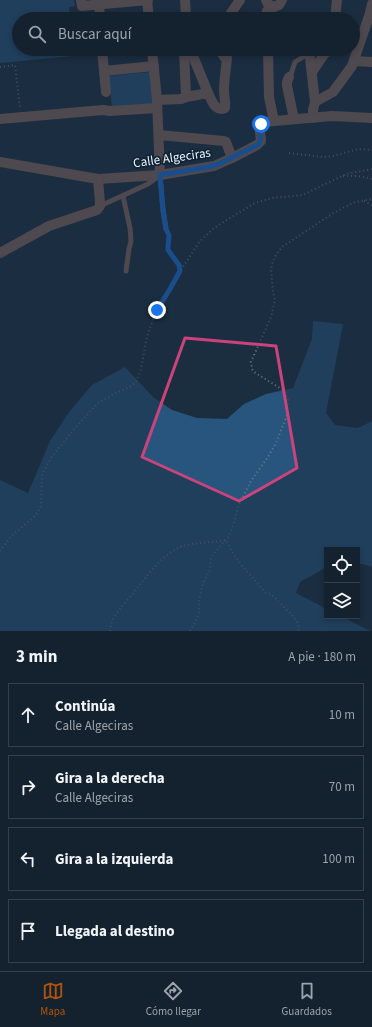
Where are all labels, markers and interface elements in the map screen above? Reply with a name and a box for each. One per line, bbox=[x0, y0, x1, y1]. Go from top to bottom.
search box bbox=[12, 12, 360, 56]
icon: search bbox=[26, 23, 48, 45]
text: Buscar aquí bbox=[58, 24, 131, 45]
route start bbox=[252, 115, 270, 133]
street label: Calle Algeciras bbox=[132, 144, 213, 172]
route end bbox=[148, 301, 166, 319]
map controls bbox=[324, 547, 360, 619]
button: locate bbox=[324, 547, 360, 583]
button: layers bbox=[324, 583, 360, 619]
text: 3 min bbox=[16, 645, 57, 669]
text: A pie · 180 m bbox=[288, 648, 356, 666]
text: Continúa bbox=[55, 696, 116, 717]
icon: ahead bbox=[17, 704, 39, 726]
text: 10 m bbox=[329, 706, 355, 724]
text: Calle Algeciras bbox=[55, 717, 133, 735]
text: Gira a la derecha bbox=[55, 768, 165, 789]
icon: right bbox=[17, 776, 39, 798]
text: 70 m bbox=[329, 778, 355, 796]
text: Calle Algeciras bbox=[55, 789, 133, 807]
icon: left bbox=[17, 848, 39, 870]
text: Gira a la izquierda bbox=[55, 849, 174, 870]
text: 100 m bbox=[322, 850, 355, 868]
icon: arrive bbox=[17, 920, 39, 942]
text: Llegada al destino bbox=[55, 921, 175, 942]
tab: Mapa bbox=[40, 980, 65, 1019]
tab: Cómo llegar bbox=[146, 980, 201, 1019]
tab: Guardados bbox=[281, 980, 332, 1019]

